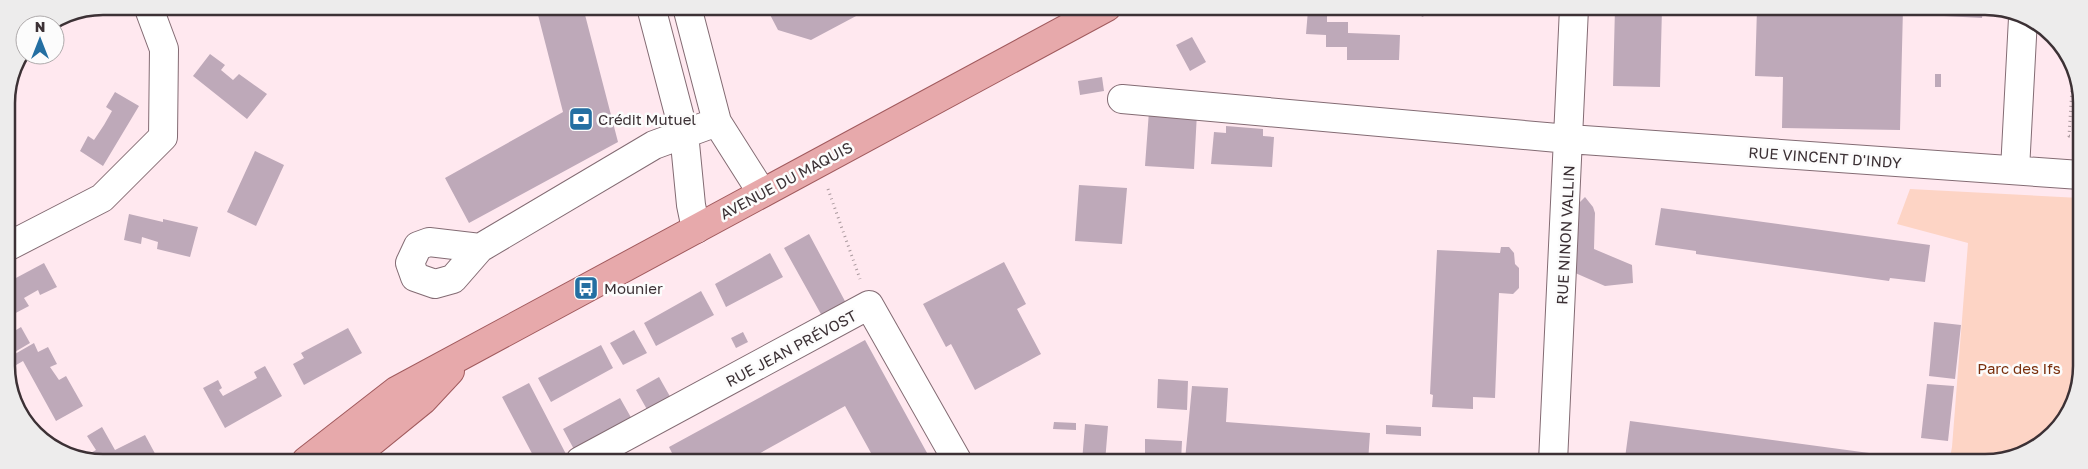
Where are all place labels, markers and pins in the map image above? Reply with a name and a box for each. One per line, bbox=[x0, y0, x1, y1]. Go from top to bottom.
bank icon: Crédit Mutuel bbox=[568, 106, 594, 132]
place label: Crédit Mutuel bbox=[598, 110, 696, 128]
bus stop icon: Mounier bbox=[573, 275, 599, 301]
place label: Mounier bbox=[604, 279, 663, 297]

